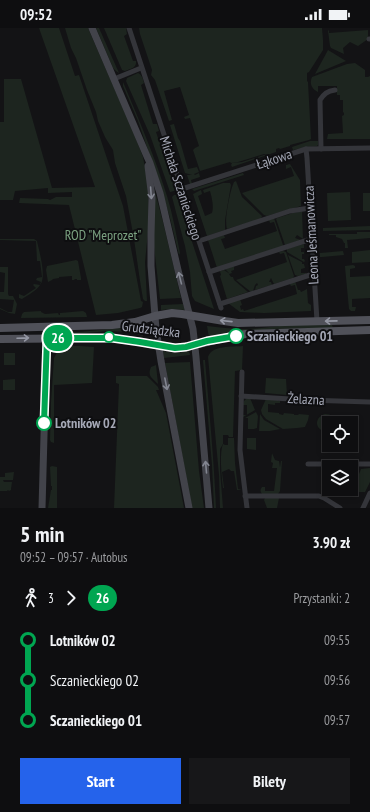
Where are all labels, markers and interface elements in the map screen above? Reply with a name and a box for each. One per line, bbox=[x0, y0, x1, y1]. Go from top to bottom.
text: 09:52 bbox=[20, 5, 52, 24]
street label: Michała Sczanieckiego bbox=[156, 134, 206, 242]
street label: Łąkowa bbox=[254, 145, 294, 173]
street label: Leona Jeśmanowicza bbox=[299, 185, 323, 285]
one-way arrow bbox=[148, 186, 155, 199]
park label: ROD "Meprozet" bbox=[65, 226, 141, 244]
one-way arrow bbox=[175, 272, 183, 285]
street label: Grudziądzka bbox=[121, 316, 181, 342]
one-way arrow bbox=[325, 317, 338, 325]
one-way arrow bbox=[220, 318, 233, 325]
line badge: 26 bbox=[40, 325, 76, 351]
place label: Sczanieckiego 01 bbox=[247, 327, 333, 345]
marker: Sczanieckiego 01 bbox=[228, 328, 244, 344]
text: 26 bbox=[51, 329, 65, 347]
unlabelled marker bbox=[103, 331, 115, 343]
one-way arrow bbox=[16, 335, 29, 342]
one-way arrow bbox=[162, 377, 170, 390]
street label: Żelazna bbox=[287, 389, 325, 409]
place label: Lotników 02 bbox=[55, 414, 116, 432]
marker: Lotników 02 bbox=[36, 415, 52, 431]
map controls bbox=[322, 416, 358, 496]
button: locate bbox=[322, 416, 358, 452]
one-way arrow bbox=[202, 460, 209, 473]
button: layers bbox=[322, 460, 358, 496]
text: 5 min bbox=[20, 520, 64, 548]
text: 3.90 zł bbox=[313, 533, 350, 552]
text: 09:52 – 09:57 · Autobus bbox=[20, 549, 128, 566]
icon: walk bbox=[20, 587, 42, 609]
icon: forward bbox=[60, 587, 82, 609]
text: 26 bbox=[96, 589, 109, 607]
text: 3 bbox=[48, 590, 54, 607]
text: Przystanki: 2 bbox=[293, 590, 350, 607]
text: Lotników 02 bbox=[50, 631, 116, 650]
text: 09:55 bbox=[324, 632, 350, 649]
text: Sczanieckiego 02 bbox=[50, 671, 139, 690]
text: 09:56 bbox=[324, 672, 350, 689]
text: Sczanieckiego 01 bbox=[50, 711, 142, 730]
text: 09:57 bbox=[324, 712, 350, 729]
button: Start bbox=[20, 758, 181, 804]
button: Bilety bbox=[189, 758, 350, 804]

